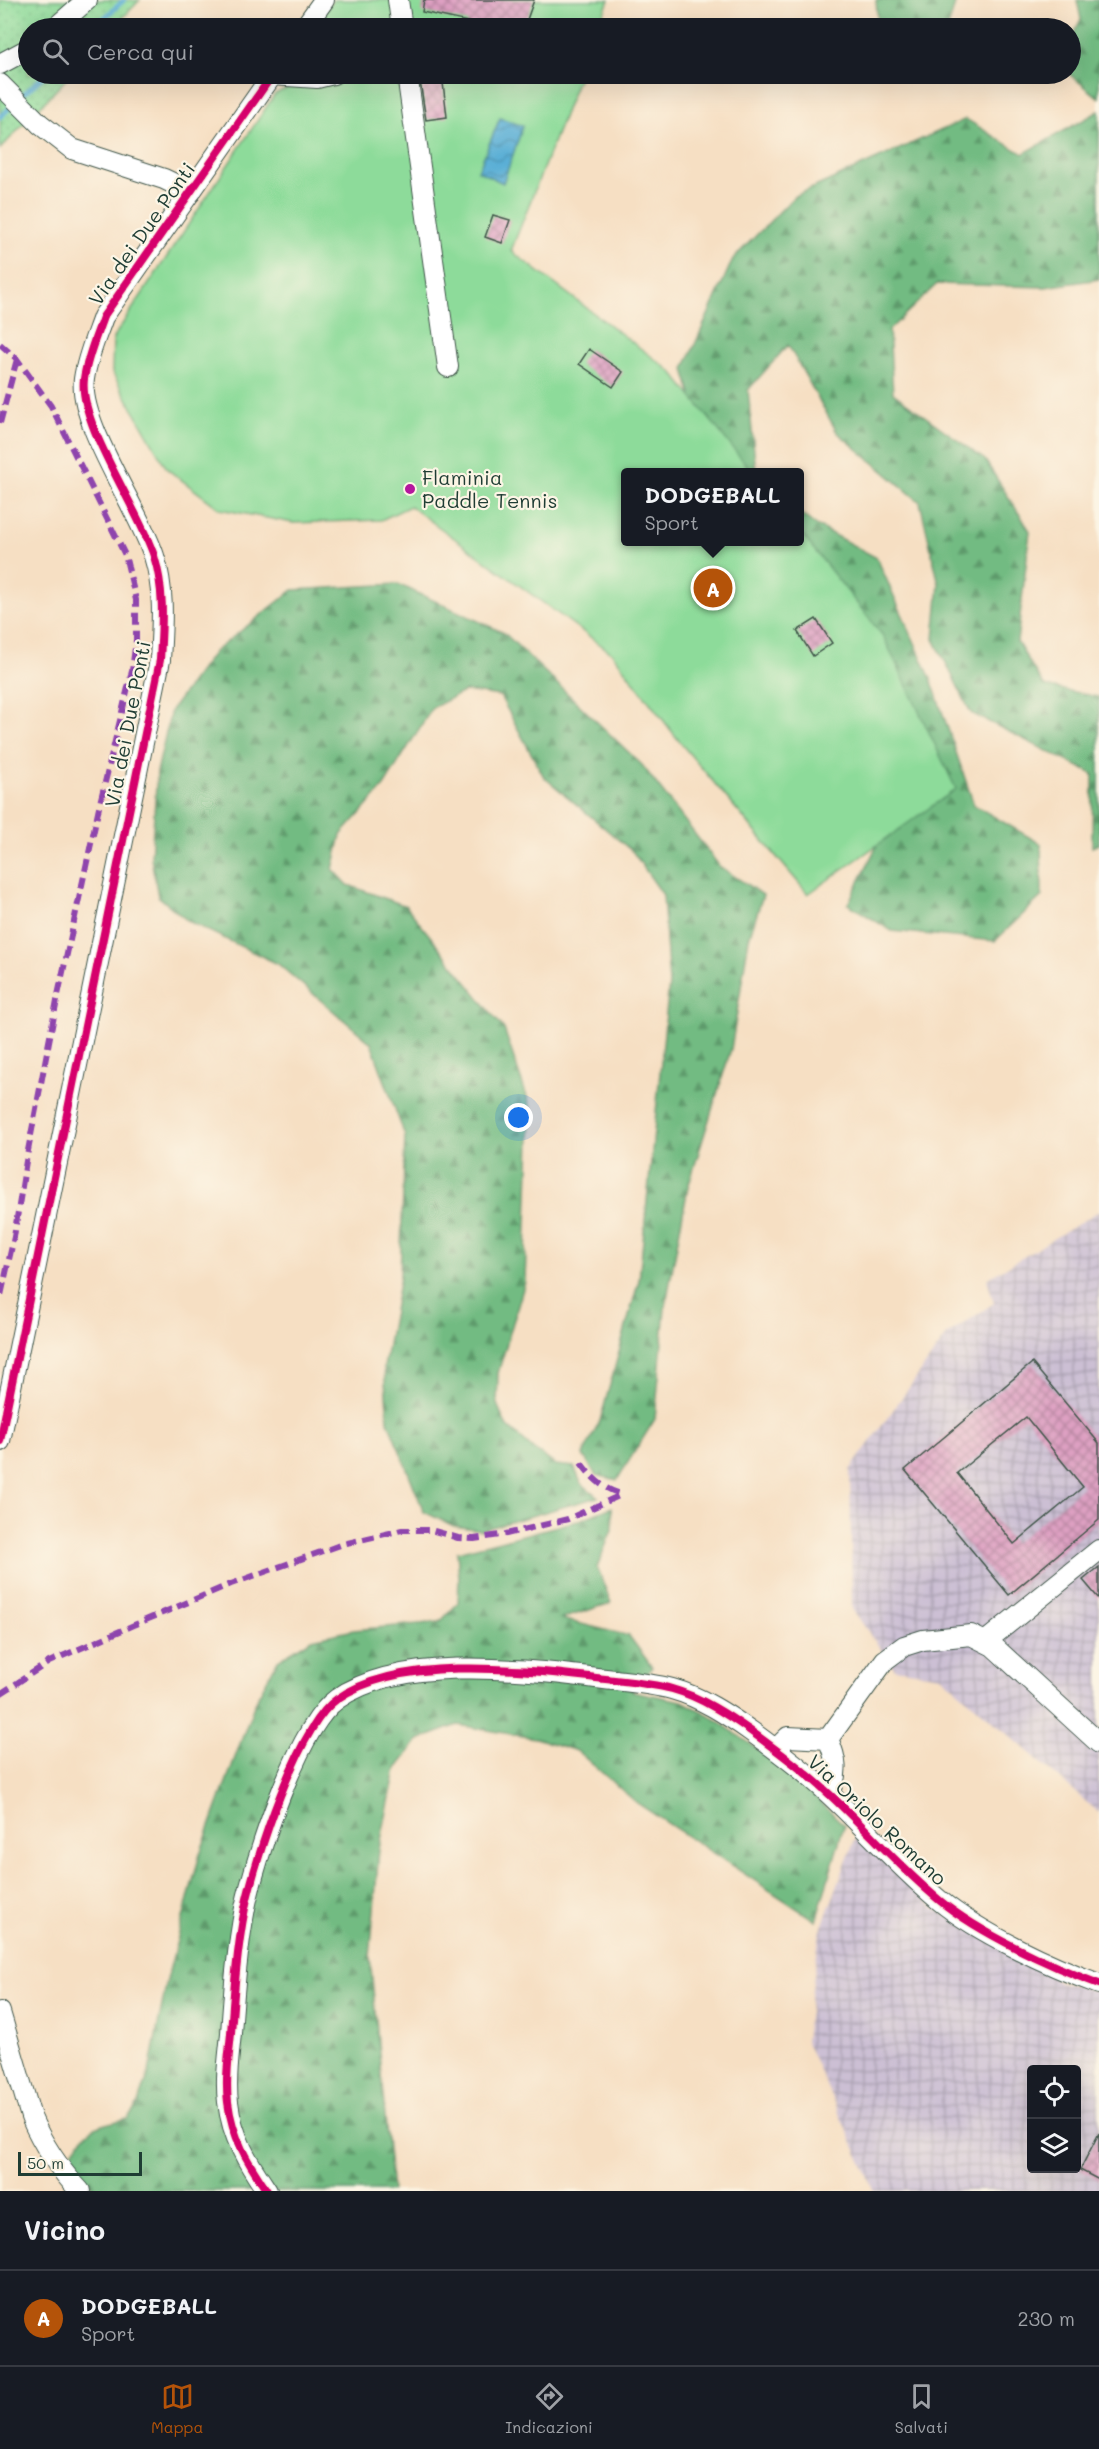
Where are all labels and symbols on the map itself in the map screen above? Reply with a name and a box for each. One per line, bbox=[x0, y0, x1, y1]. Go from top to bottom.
street label: Via dei Due Ponti bbox=[82, 157, 200, 310]
place label: Flaminia Paddle Tennis bbox=[422, 464, 557, 513]
marker: Flaminia Paddle Tennis bbox=[403, 482, 417, 496]
pin: A bbox=[694, 566, 732, 610]
street label: Via dei Due Ponti bbox=[98, 638, 156, 809]
your location bbox=[504, 1103, 533, 1132]
street label: Via Oriolo Romano bbox=[803, 1748, 953, 1891]
scale bar bbox=[18, 2149, 142, 2176]

